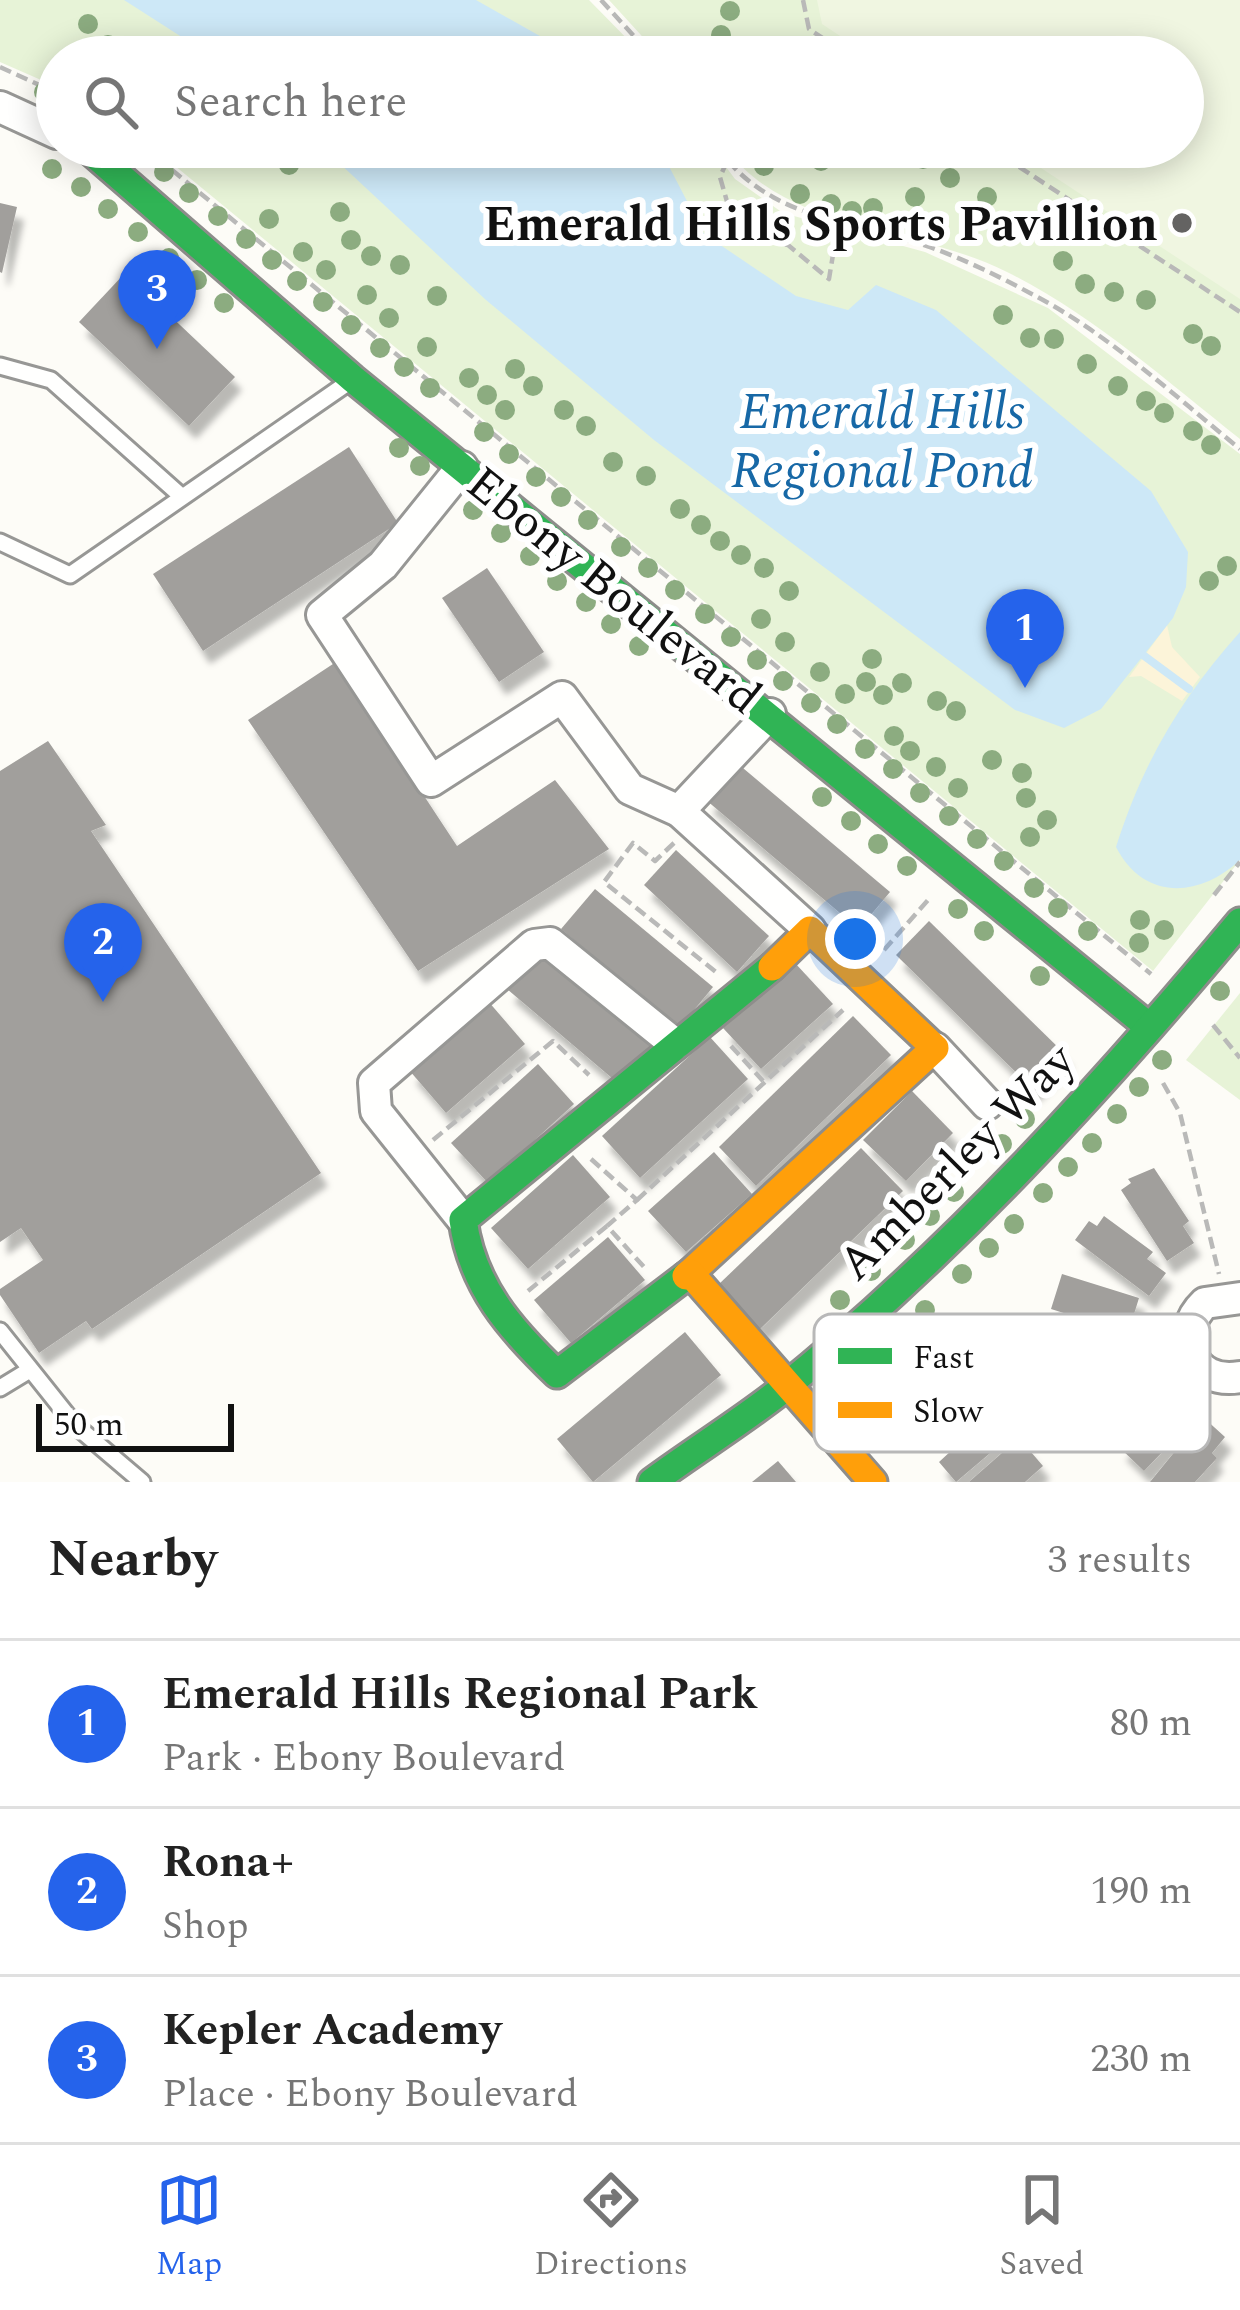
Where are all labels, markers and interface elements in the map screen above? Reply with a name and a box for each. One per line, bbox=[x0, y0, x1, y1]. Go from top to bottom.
search box bbox=[36, 36, 1204, 168]
text: Search here bbox=[174, 68, 407, 137]
icon: search bbox=[78, 69, 144, 135]
place label: Emerald Hills Sports Pavillion bbox=[483, 189, 1158, 262]
marker: Emerald Hills Sports Pavillion bbox=[1169, 210, 1195, 236]
pin: 3 bbox=[118, 250, 196, 349]
water label: Emerald Hills Regional Pond bbox=[731, 374, 1033, 511]
street label: Ebony Boulevard bbox=[450, 449, 777, 733]
pin: 1 bbox=[986, 589, 1064, 688]
pin: 2 bbox=[64, 903, 142, 1002]
your location bbox=[825, 909, 885, 969]
street label: Amberley Way bbox=[821, 1026, 1094, 1299]
legend bbox=[814, 1314, 1210, 1452]
text: Fast bbox=[913, 1333, 974, 1383]
text: Slow bbox=[913, 1387, 984, 1437]
scale bar bbox=[36, 1398, 234, 1451]
text: 50 m bbox=[54, 1400, 124, 1450]
text: Nearby bbox=[48, 1521, 217, 1599]
text: 3 results bbox=[1048, 1531, 1192, 1590]
text: Emerald Hills Regional Park bbox=[162, 1660, 758, 1729]
text: 1 bbox=[76, 1694, 98, 1753]
text: 80 m bbox=[1110, 1694, 1192, 1753]
text: Park · Ebony Boulevard bbox=[162, 1729, 565, 1788]
text: Rona+ bbox=[162, 1828, 295, 1897]
text: 2 bbox=[76, 1862, 98, 1921]
text: 190 m bbox=[1090, 1862, 1192, 1921]
text: Shop bbox=[162, 1897, 249, 1956]
text: Kepler Academy bbox=[162, 1996, 501, 2065]
text: 3 bbox=[76, 2030, 98, 2089]
text: 230 m bbox=[1090, 2030, 1192, 2089]
text: Place · Ebony Boulevard bbox=[162, 2065, 578, 2124]
tab: Map bbox=[156, 2167, 222, 2289]
tab: Directions bbox=[534, 2167, 688, 2289]
tab: Saved bbox=[1000, 2167, 1084, 2289]

